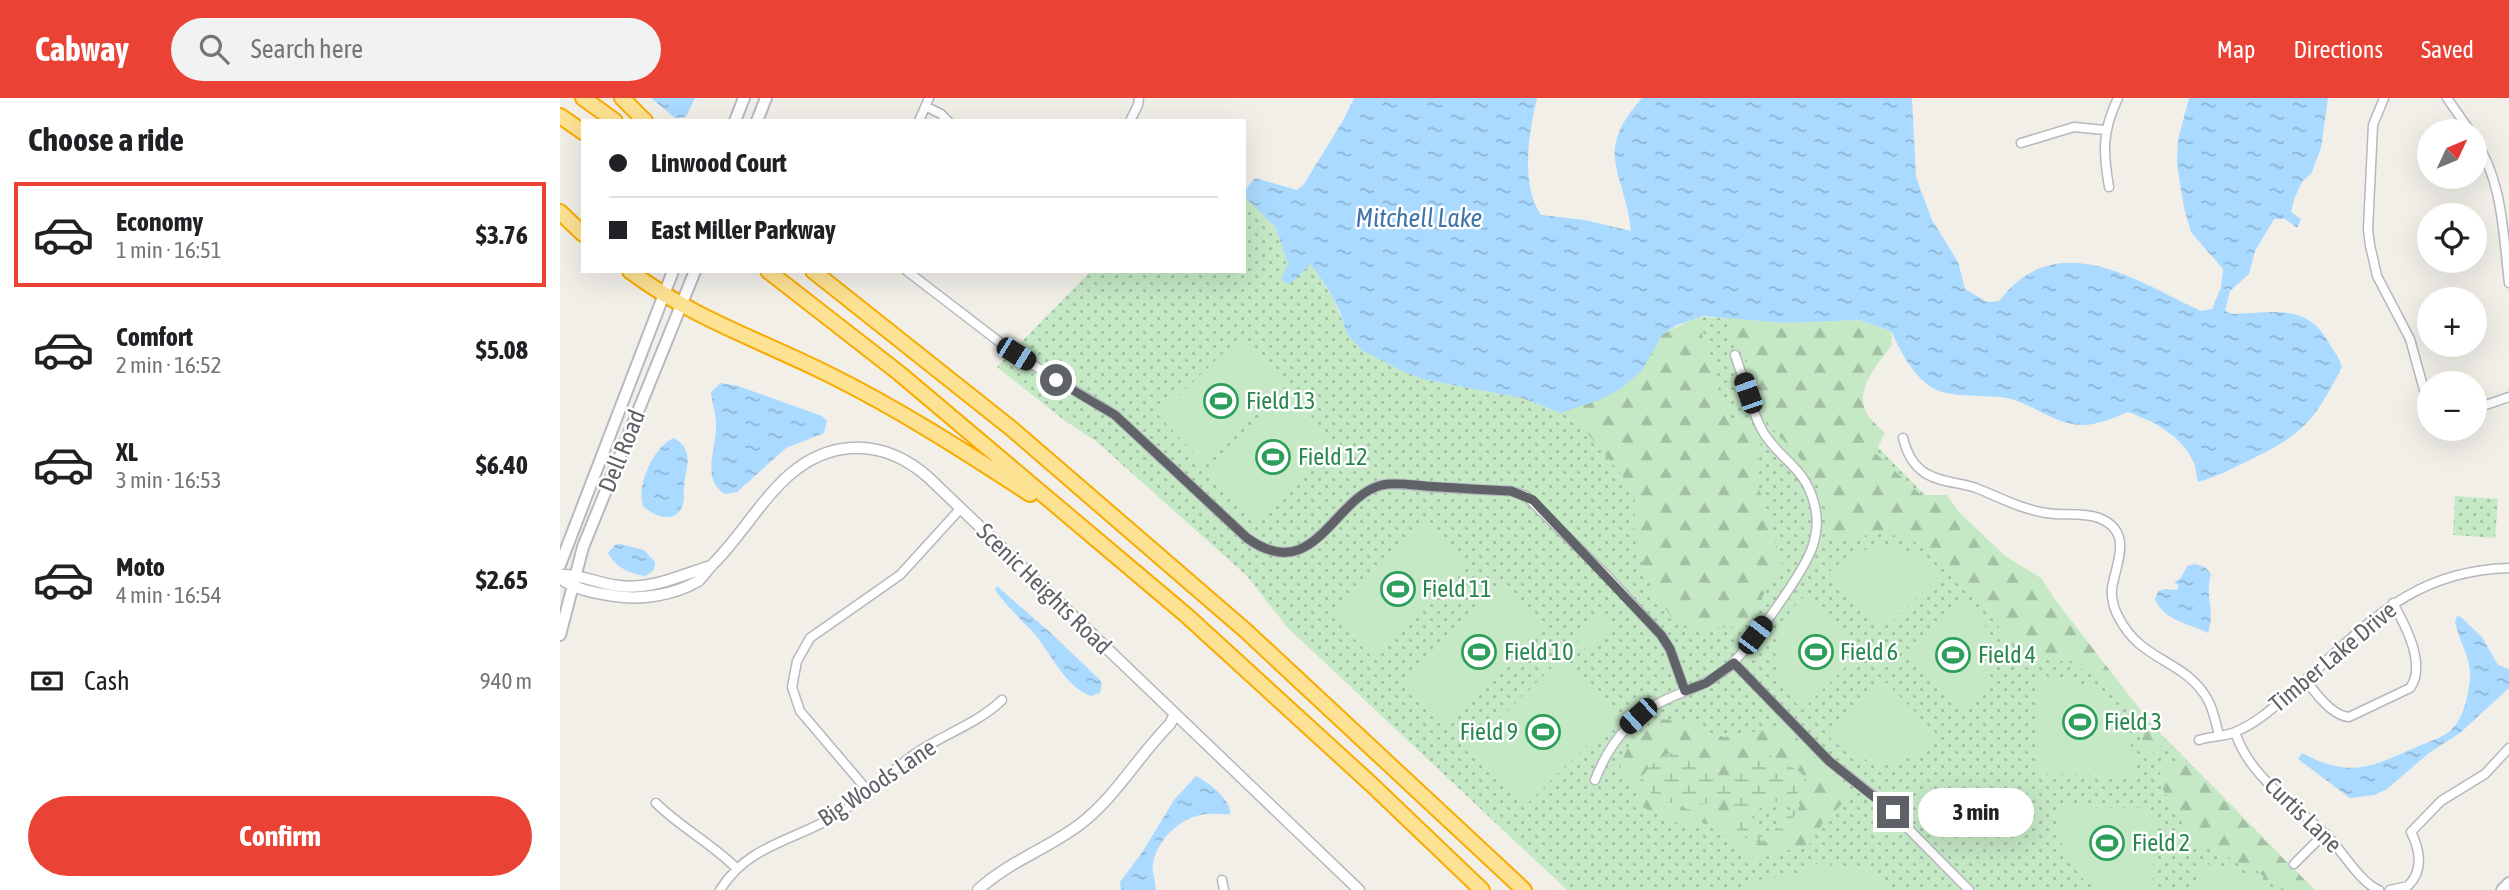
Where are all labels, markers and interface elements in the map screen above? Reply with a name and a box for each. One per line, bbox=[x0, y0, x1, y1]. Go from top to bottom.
search box bbox=[171, 18, 661, 81]
text: Cabway bbox=[35, 30, 129, 68]
icon: search bbox=[195, 30, 233, 68]
text: Search here bbox=[251, 34, 363, 64]
text: Map bbox=[2217, 36, 2255, 63]
text: Directions bbox=[2293, 36, 2383, 63]
text: Saved bbox=[2421, 36, 2474, 63]
north arrow bbox=[2417, 119, 2487, 189]
map controls bbox=[2417, 119, 2487, 441]
text: Choose a ride bbox=[28, 121, 184, 158]
text: Linwood Court bbox=[651, 148, 787, 178]
icon: car bbox=[32, 203, 95, 266]
water label: Mitchell Lake bbox=[1356, 203, 1482, 233]
button: locate bbox=[2417, 203, 2487, 273]
text: Economy bbox=[116, 207, 203, 237]
text: East Miller Parkway bbox=[651, 215, 836, 245]
text: $3.76 bbox=[476, 220, 528, 250]
text: 1 min · 16:51 bbox=[116, 237, 222, 263]
button: + bbox=[2417, 287, 2487, 357]
icon: car bbox=[32, 318, 95, 381]
text: Comfort bbox=[116, 322, 193, 352]
car bbox=[993, 334, 1040, 374]
text: $5.08 bbox=[476, 335, 528, 365]
text: 2 min · 16:52 bbox=[116, 352, 222, 378]
route start bbox=[1040, 364, 1072, 396]
car bbox=[1732, 370, 1765, 416]
button: − bbox=[2417, 371, 2487, 441]
sports icon: Field 13 bbox=[1202, 382, 1240, 420]
place label: Field 13 bbox=[1246, 387, 1315, 414]
street label: Dell Road bbox=[593, 406, 650, 496]
icon: car bbox=[32, 433, 95, 496]
text: XL bbox=[116, 437, 138, 467]
sports icon: Field 12 bbox=[1254, 438, 1292, 476]
place label: Field 12 bbox=[1298, 443, 1367, 470]
text: $6.40 bbox=[476, 450, 528, 480]
text: 3 min · 16:53 bbox=[116, 467, 222, 493]
street label: Scenic Heights Road bbox=[972, 518, 1117, 659]
icon: car bbox=[32, 548, 95, 611]
text: Moto bbox=[116, 552, 165, 582]
text: $2.65 bbox=[476, 565, 528, 595]
sports icon: Field 11 bbox=[1379, 570, 1417, 608]
place label: Field 11 bbox=[1422, 575, 1491, 602]
text: 4 min · 16:54 bbox=[116, 582, 222, 608]
street label: Timber Lake Drive bbox=[2264, 596, 2401, 717]
car bbox=[1734, 612, 1777, 658]
sports icon: Field 10 bbox=[1460, 633, 1498, 671]
sports icon: Field 6 bbox=[1797, 633, 1835, 671]
sports icon: Field 4 bbox=[1934, 636, 1972, 674]
place label: Field 10 bbox=[1504, 638, 1573, 665]
place label: Field 6 bbox=[1840, 638, 1898, 665]
place label: Field 4 bbox=[1978, 641, 2036, 668]
icon: cash bbox=[28, 662, 66, 700]
text: Cash bbox=[84, 666, 130, 696]
text: 940 m bbox=[480, 668, 532, 694]
car bbox=[1616, 694, 1661, 738]
sports icon: Field 3 bbox=[2061, 703, 2099, 741]
place label: Field 3 bbox=[2104, 708, 2162, 735]
sports icon: Field 9 bbox=[1524, 713, 1562, 751]
place label: Field 9 bbox=[1460, 718, 1518, 745]
street label: Big Woods Lane bbox=[813, 733, 941, 832]
street label: Curtis Lane bbox=[2259, 771, 2347, 858]
callout: 3 min bbox=[1918, 788, 2033, 836]
button: Confirm bbox=[28, 796, 532, 876]
route end bbox=[1877, 796, 1909, 828]
text: 3 min bbox=[1953, 799, 1999, 825]
sports icon: Field 2 bbox=[2088, 824, 2126, 862]
place label: Field 2 bbox=[2132, 829, 2190, 856]

